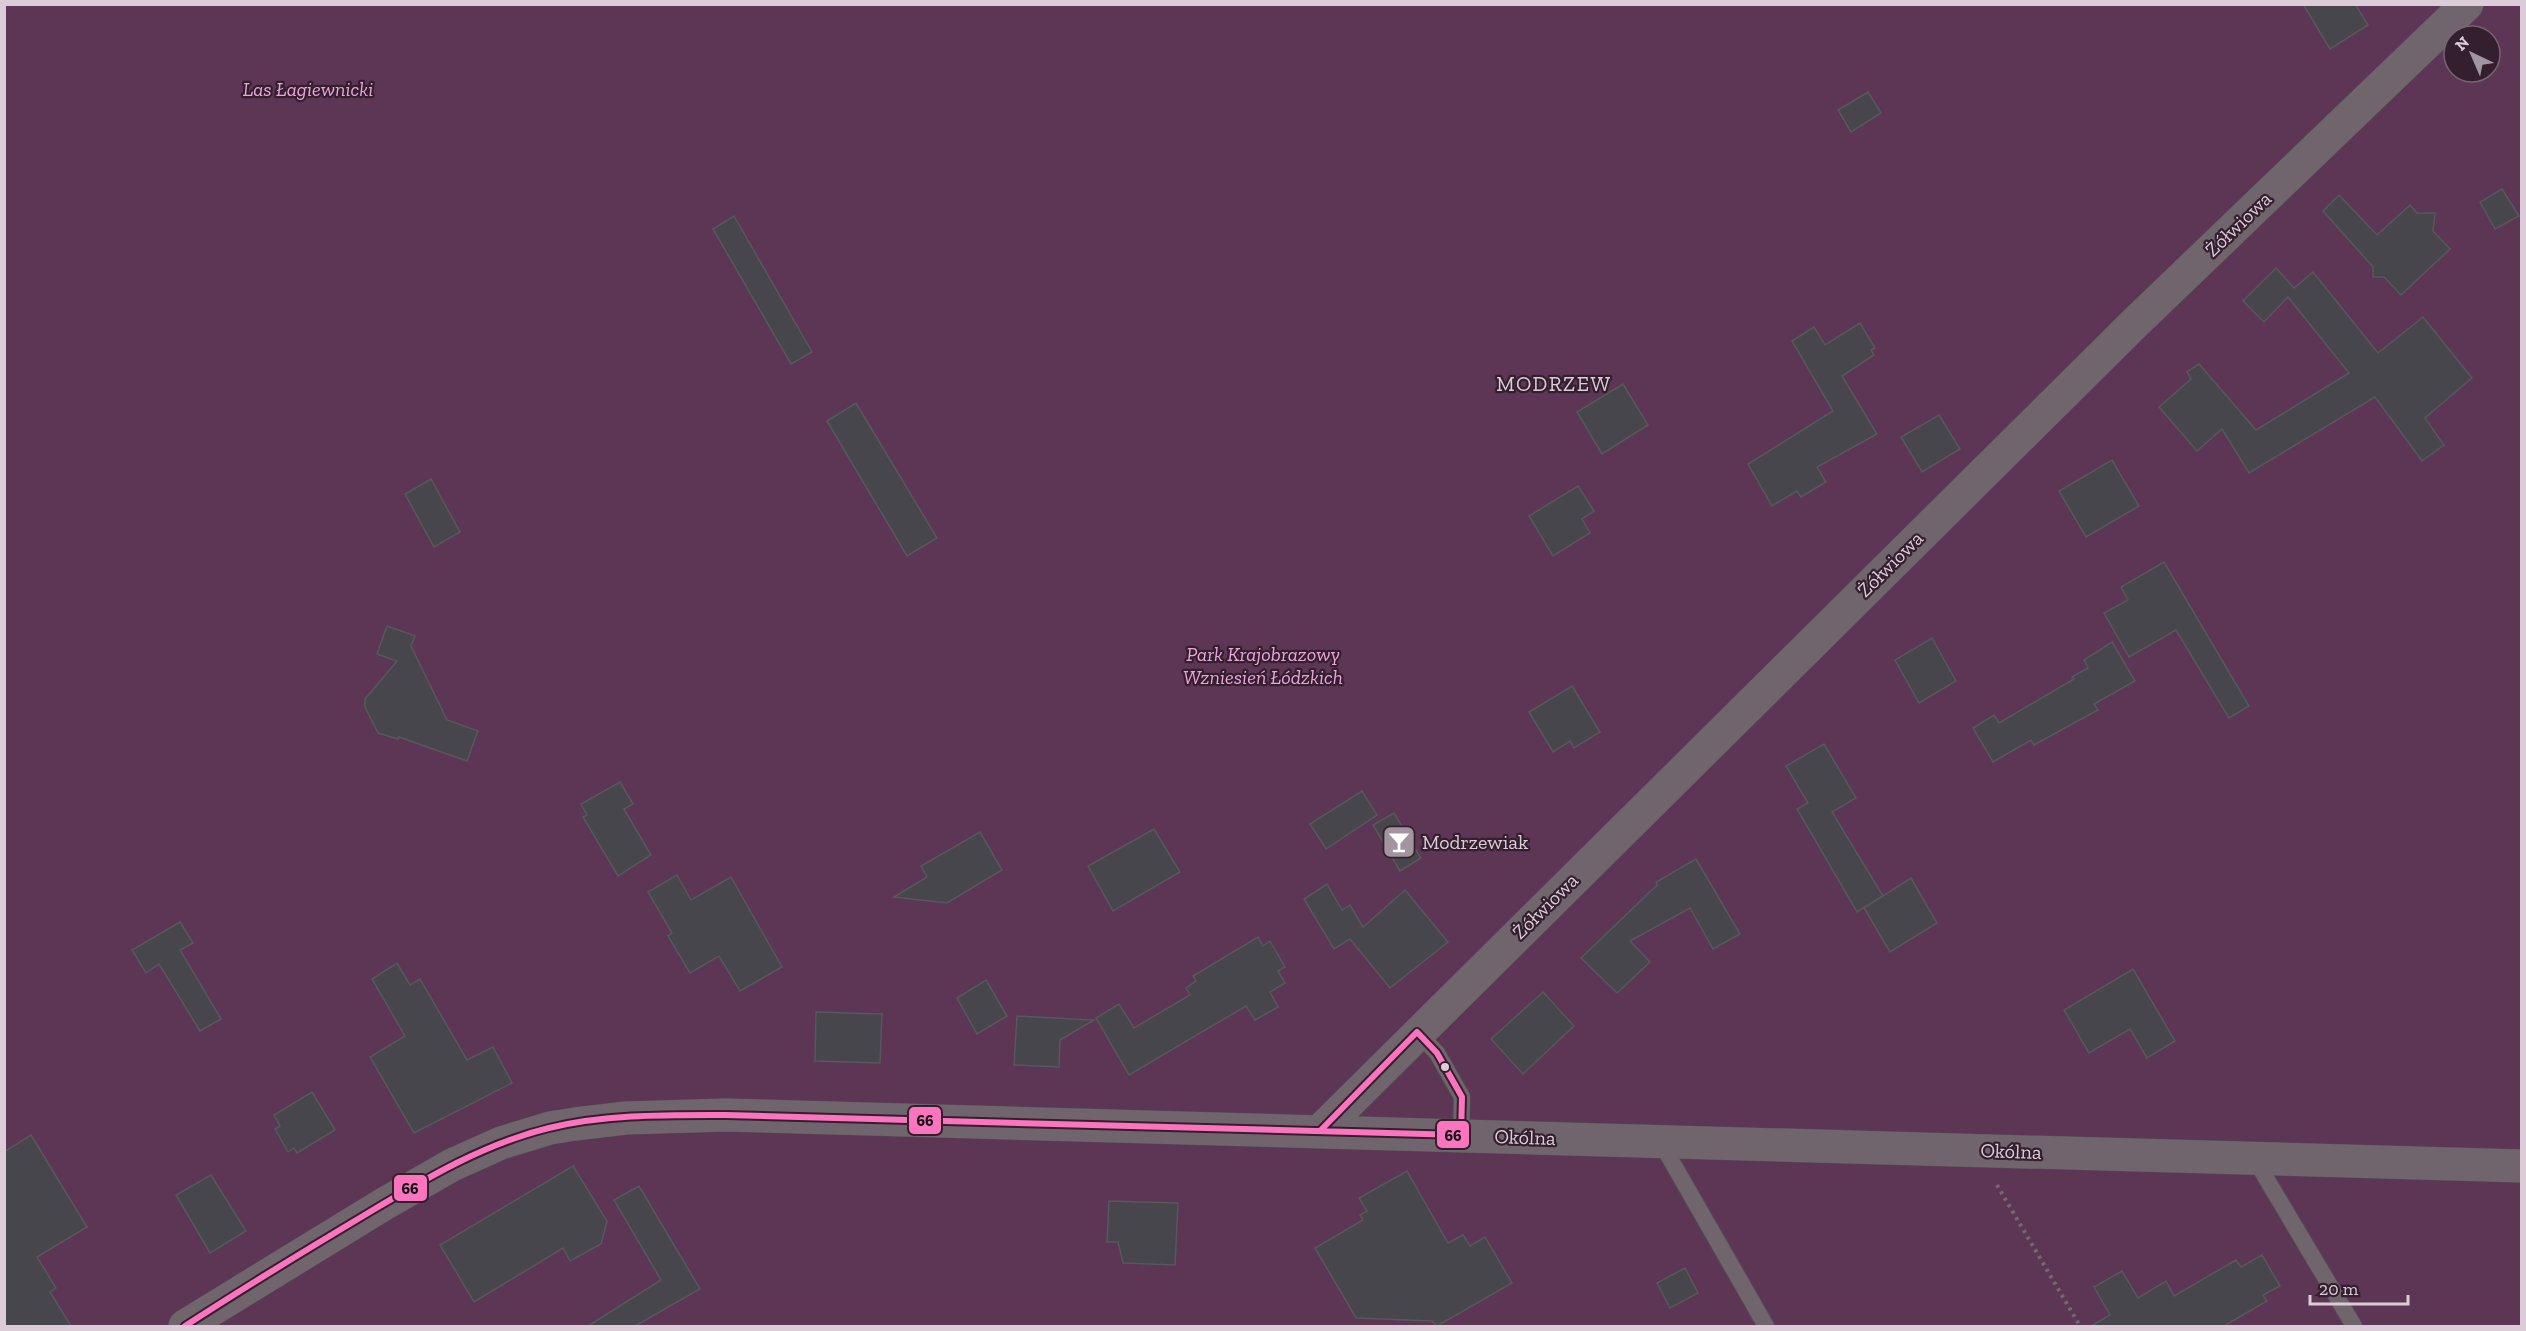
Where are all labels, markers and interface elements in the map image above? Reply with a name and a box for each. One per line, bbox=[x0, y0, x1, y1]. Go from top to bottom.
north arrow bbox=[2442, 24, 2502, 84]
text: N bbox=[2451, 33, 2473, 55]
park label: Las Łagiewnicki bbox=[243, 77, 373, 101]
street label: Żółwiowa bbox=[2200, 186, 2276, 261]
district label: MODRZEW bbox=[1496, 371, 1612, 396]
street label: Żółwiowa bbox=[1852, 526, 1928, 602]
park label: Park Krajobrazowy Wzniesień Łódzkich bbox=[1183, 642, 1343, 689]
bar icon: Modrzewiak bbox=[1381, 824, 1417, 860]
place label: Modrzewiak bbox=[1422, 830, 1529, 854]
street label: Żółwiowa bbox=[1507, 868, 1583, 944]
unlabelled marker bbox=[1439, 1061, 1451, 1073]
line badge: 66 bbox=[908, 1106, 942, 1135]
text: 66 bbox=[916, 1111, 934, 1130]
line badge: 66 bbox=[1436, 1120, 1470, 1149]
street label: Okólna bbox=[1494, 1124, 1556, 1150]
text: 66 bbox=[1444, 1126, 1462, 1145]
street label: Okólna bbox=[1980, 1138, 2042, 1164]
line badge: 66 bbox=[393, 1174, 428, 1202]
text: 66 bbox=[401, 1179, 419, 1198]
scale bar bbox=[2310, 1268, 2408, 1306]
text: 20 m bbox=[2319, 1278, 2359, 1300]

